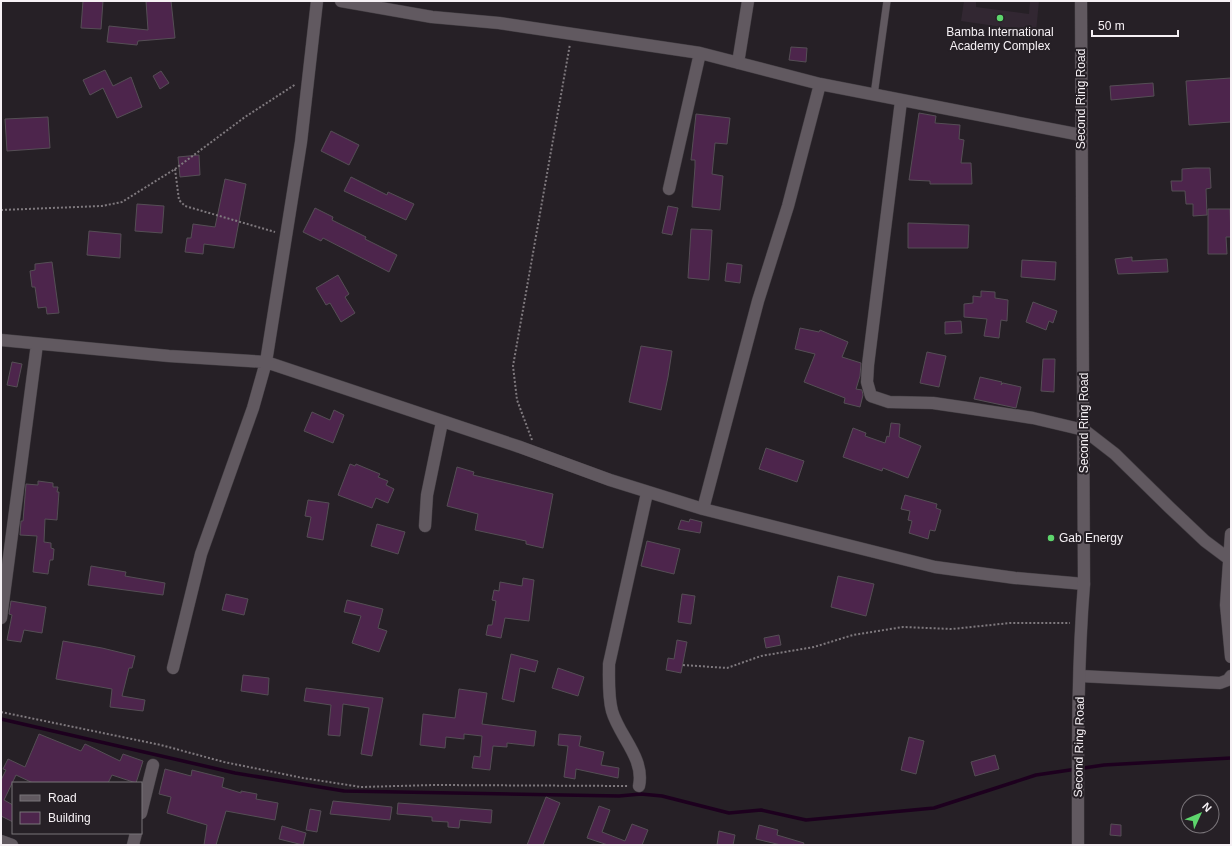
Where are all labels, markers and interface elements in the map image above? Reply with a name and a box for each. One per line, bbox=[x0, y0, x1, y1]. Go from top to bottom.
scale bar bbox=[1092, 12, 1178, 38]
marker: Bamba International Academy Complex bbox=[995, 13, 1005, 23]
text: 50 m bbox=[1098, 19, 1125, 33]
place label: Bamba International Academy Complex bbox=[946, 25, 1054, 53]
street label: Second Ring Road bbox=[1074, 49, 1088, 149]
street label: Second Ring Road bbox=[1077, 373, 1091, 473]
place label: Gab Energy bbox=[1059, 531, 1123, 545]
marker: Gab Energy bbox=[1046, 533, 1056, 543]
street label: Second Ring Road bbox=[1071, 697, 1087, 797]
legend bbox=[12, 782, 142, 834]
text: Road bbox=[48, 791, 77, 805]
north arrow bbox=[1180, 794, 1220, 834]
text: N bbox=[1200, 800, 1214, 814]
text: Building bbox=[48, 811, 91, 825]

